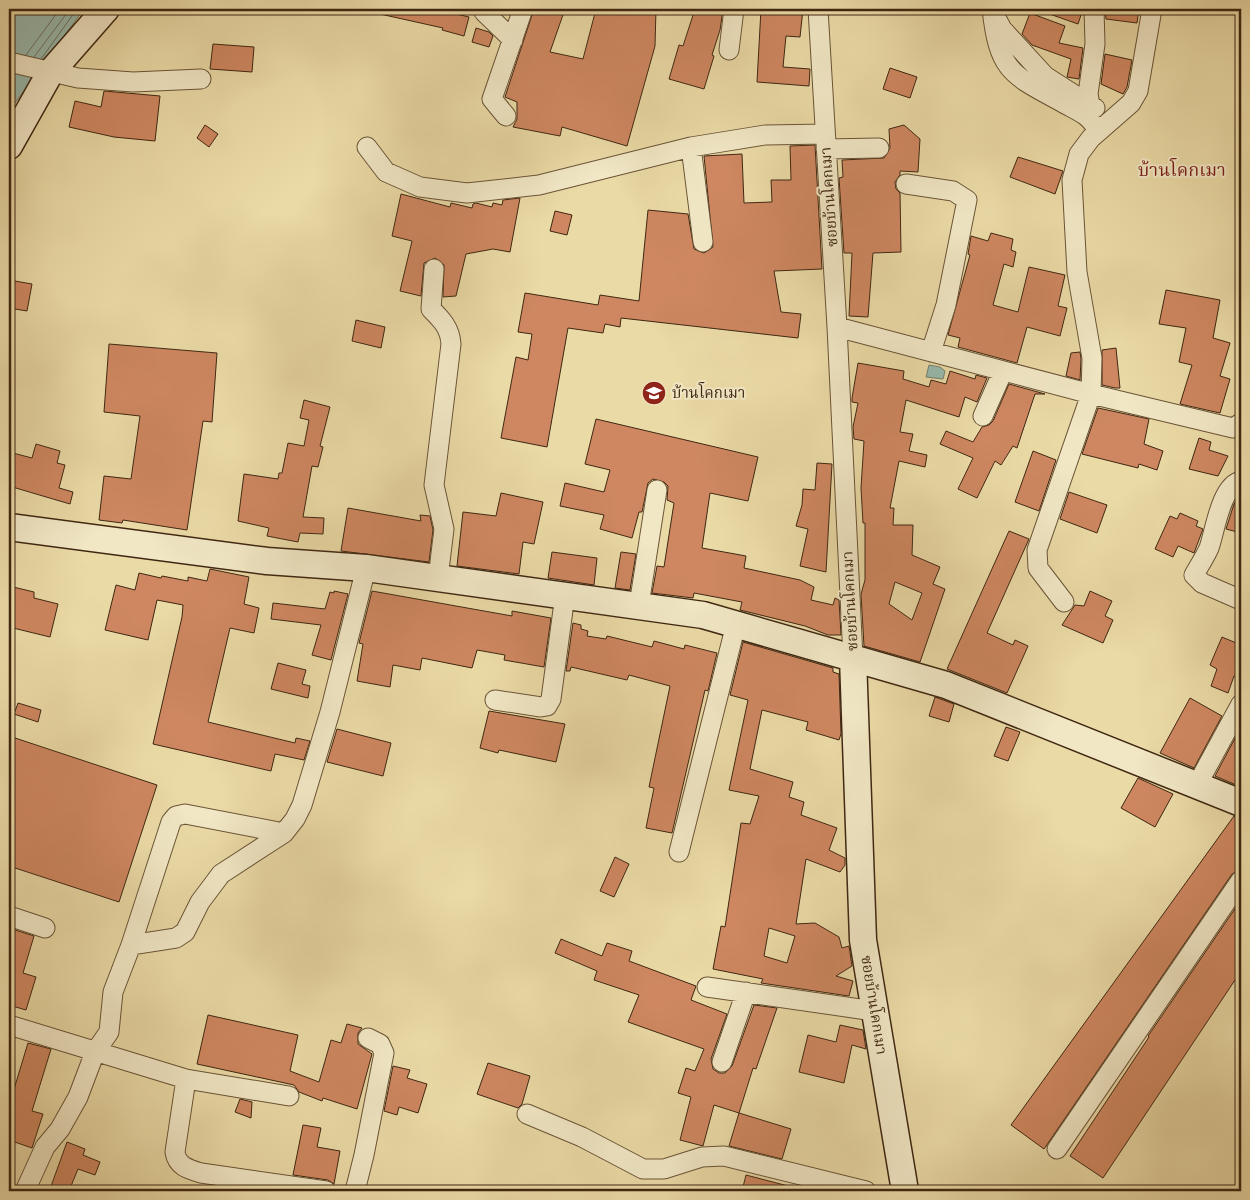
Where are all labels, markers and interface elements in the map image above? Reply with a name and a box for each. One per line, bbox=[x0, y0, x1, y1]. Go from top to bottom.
street label: ซอยบ้านโคกเมา bbox=[815, 146, 842, 248]
district label: บ้านโคกเมา bbox=[1138, 157, 1226, 183]
school or university icon: บ้านโคกเมา bbox=[641, 380, 667, 406]
place label: บ้านโคกเมา bbox=[672, 382, 745, 403]
street label: ซอยบ้านโคกเมา bbox=[836, 551, 863, 652]
street label: ซอยบ้านโคกเมา bbox=[856, 954, 893, 1056]

